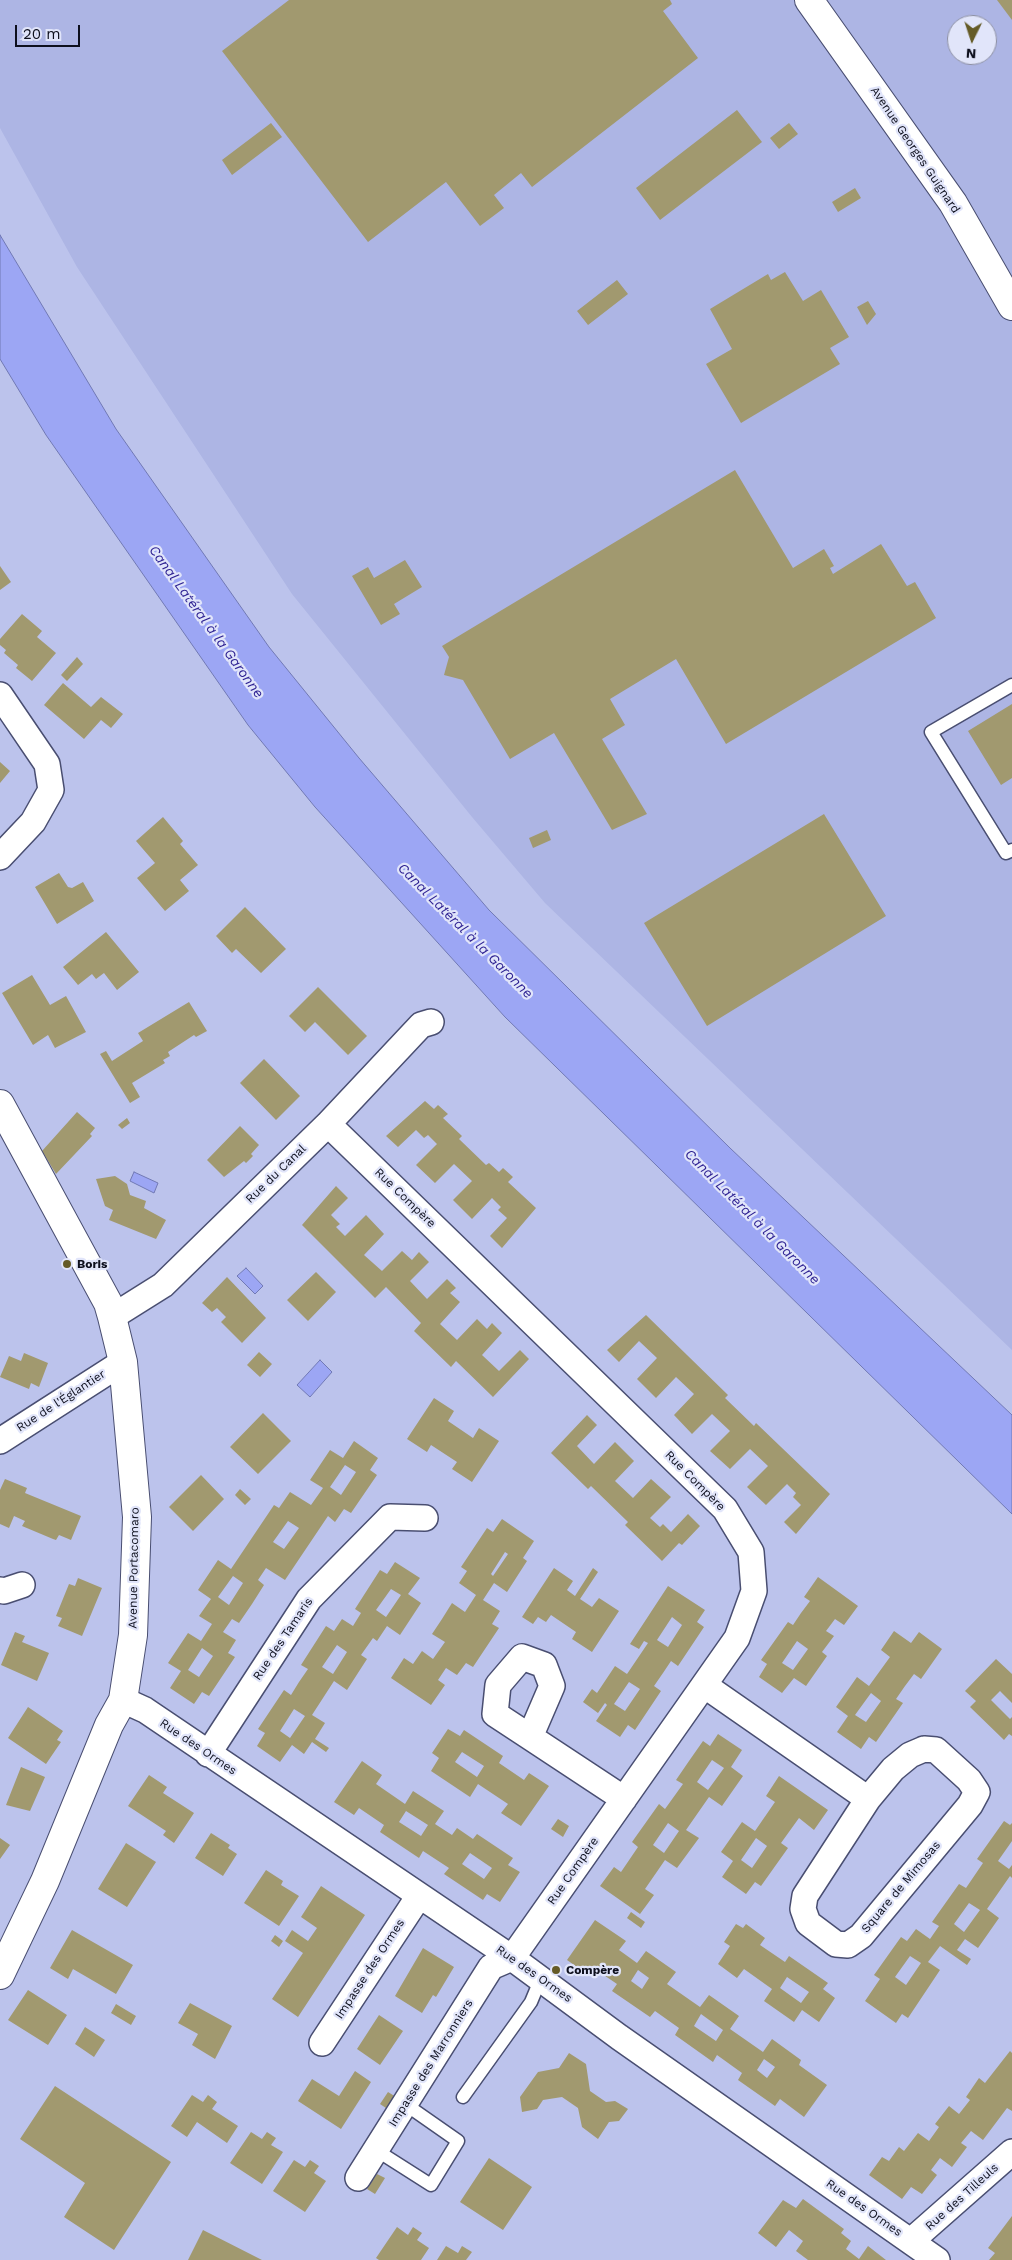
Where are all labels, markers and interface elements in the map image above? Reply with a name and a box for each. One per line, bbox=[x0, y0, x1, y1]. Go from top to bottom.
scale bar bbox=[18, 15, 82, 47]
north arrow bbox=[947, 15, 997, 65]
text: 20 m bbox=[23, 25, 61, 43]
text: N bbox=[965, 46, 977, 62]
street label: Avenue Georges Guignard bbox=[867, 84, 963, 216]
water label: Canal Latéral à la Garonne bbox=[145, 542, 267, 702]
water label: Canal Latéral à la Garonne bbox=[394, 860, 536, 1002]
street label: Rue du Canal bbox=[243, 1142, 309, 1206]
water label: Canal Latéral à la Garonne bbox=[681, 1146, 823, 1288]
street label: Rue Compère bbox=[372, 1165, 438, 1231]
place label: Boris bbox=[77, 1257, 107, 1271]
marker: Boris bbox=[61, 1258, 73, 1270]
street label: Rue de l'Églantier bbox=[14, 1367, 108, 1435]
street label: Rue Compère bbox=[662, 1448, 728, 1514]
street label: Avenue Portacomaro bbox=[126, 1507, 142, 1629]
street label: Rue des Tamaris bbox=[250, 1595, 316, 1683]
street label: Rue des Ormes bbox=[157, 1716, 239, 1778]
street label: Rue Compère bbox=[544, 1834, 602, 1908]
street label: Square de Mimosas bbox=[858, 1838, 944, 1936]
street label: Impasse des Ormes bbox=[332, 1916, 408, 2022]
street label: Rue des Ormes bbox=[493, 1942, 575, 2006]
place label: Compère bbox=[566, 1963, 619, 1977]
marker: Compère bbox=[550, 1964, 562, 1976]
street label: Impasse des Marronniers bbox=[386, 1997, 476, 2129]
street label: Rue des Tilleuls bbox=[923, 2161, 1001, 2233]
street label: Rue des Ormes bbox=[823, 2176, 905, 2240]

